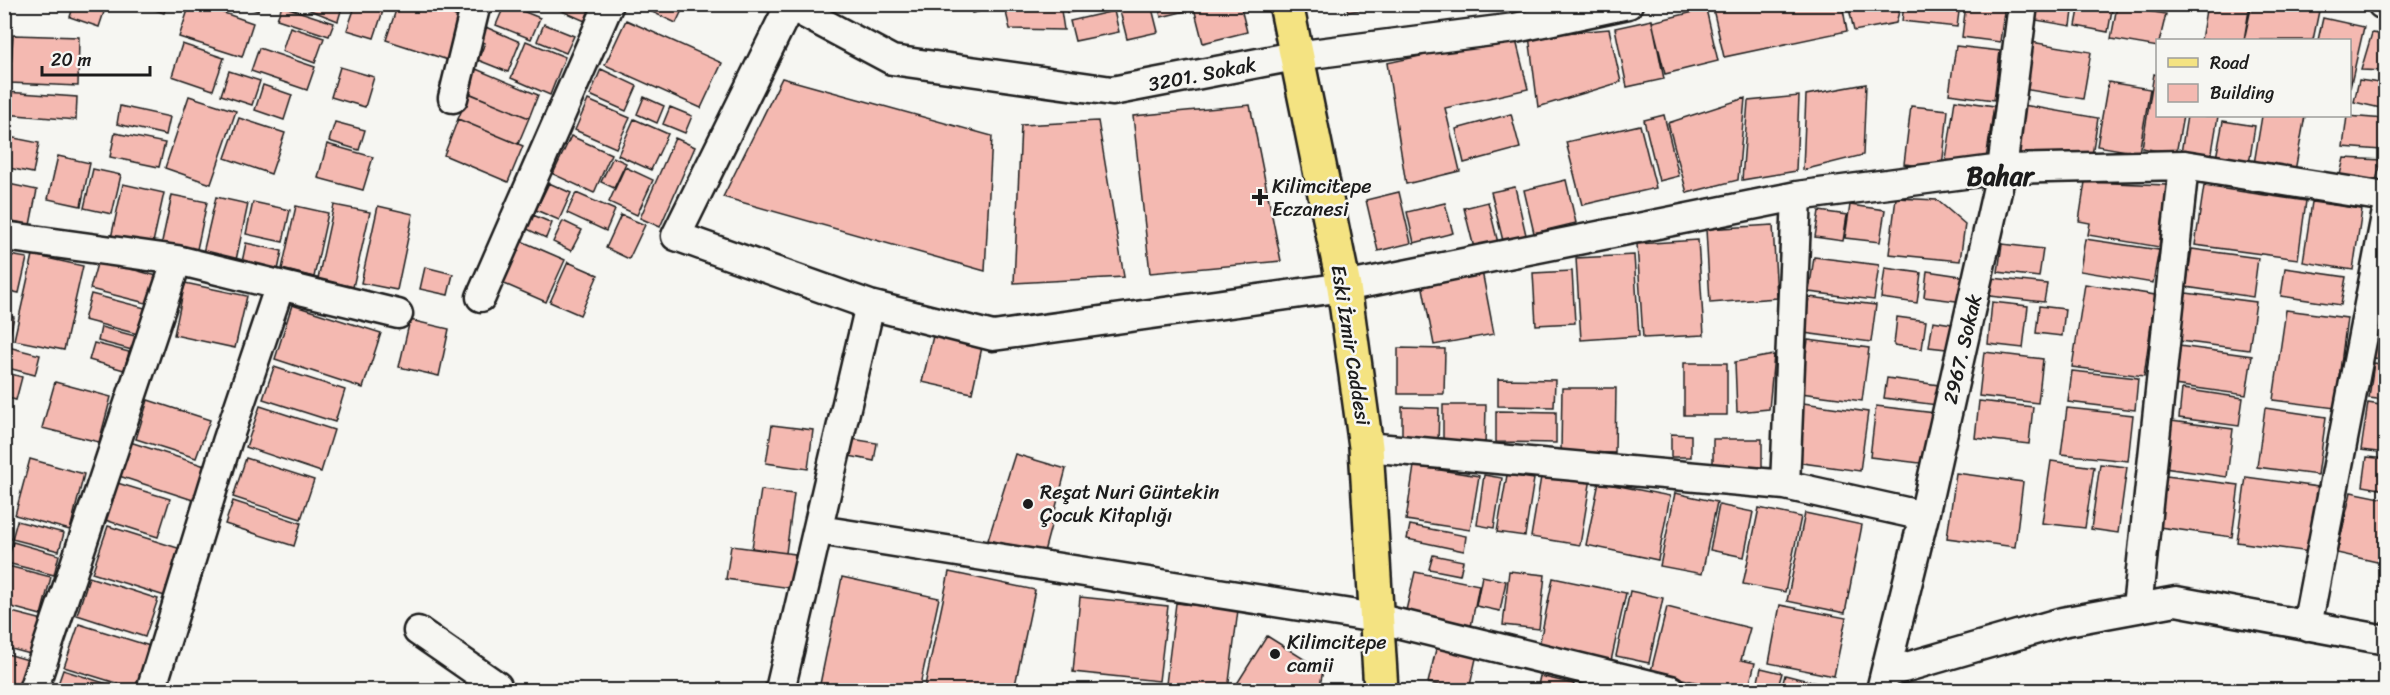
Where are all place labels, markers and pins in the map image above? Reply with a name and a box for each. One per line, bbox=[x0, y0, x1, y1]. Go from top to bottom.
place label: Kilimcitepe Eczanesi bbox=[1272, 169, 1372, 227]
marker: Kilimcitepe Eczanesi bbox=[1253, 190, 1267, 204]
place label: Reşat Nuri Güntekin Çocuk Kitaplığı bbox=[1040, 475, 1219, 533]
marker: Reşat Nuri Güntekin Çocuk Kitaplığı bbox=[1021, 497, 1035, 511]
place label: Kilimcitepe camii bbox=[1287, 625, 1387, 683]
marker: Kilimcitepe camii bbox=[1268, 647, 1282, 661]

